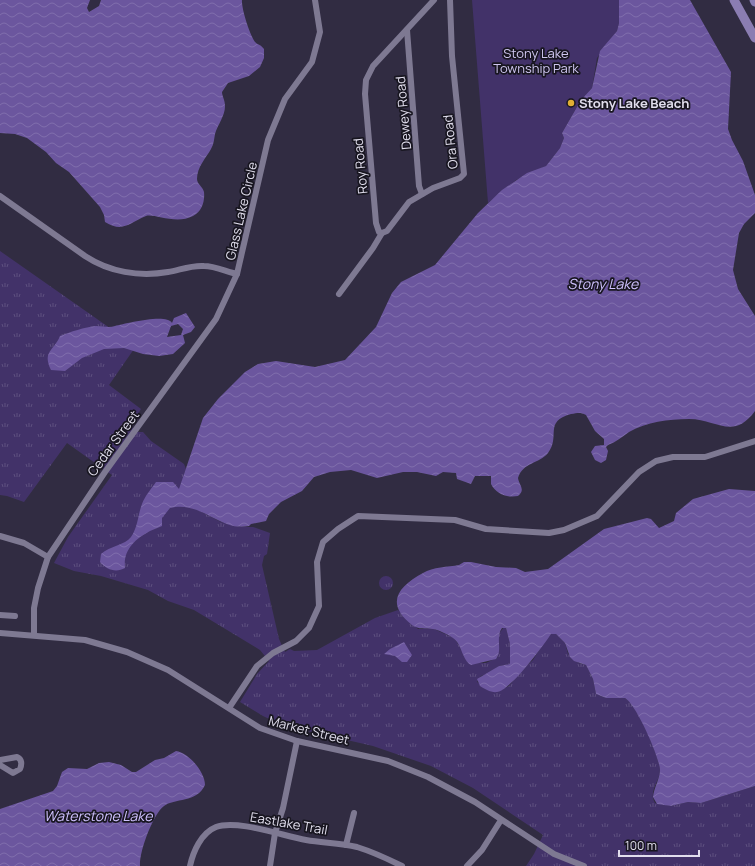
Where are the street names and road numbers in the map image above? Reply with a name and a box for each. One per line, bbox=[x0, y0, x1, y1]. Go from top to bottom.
street label: Dewey Road bbox=[391, 76, 415, 150]
street label: Ora Road bbox=[438, 114, 462, 170]
street label: Roy Road bbox=[349, 137, 371, 195]
street label: Glass Lake Circle bbox=[221, 160, 261, 262]
street label: Cedar Street bbox=[83, 406, 143, 480]
street label: Market Street bbox=[267, 711, 351, 749]
street label: Eastlake Trail bbox=[249, 807, 329, 839]

